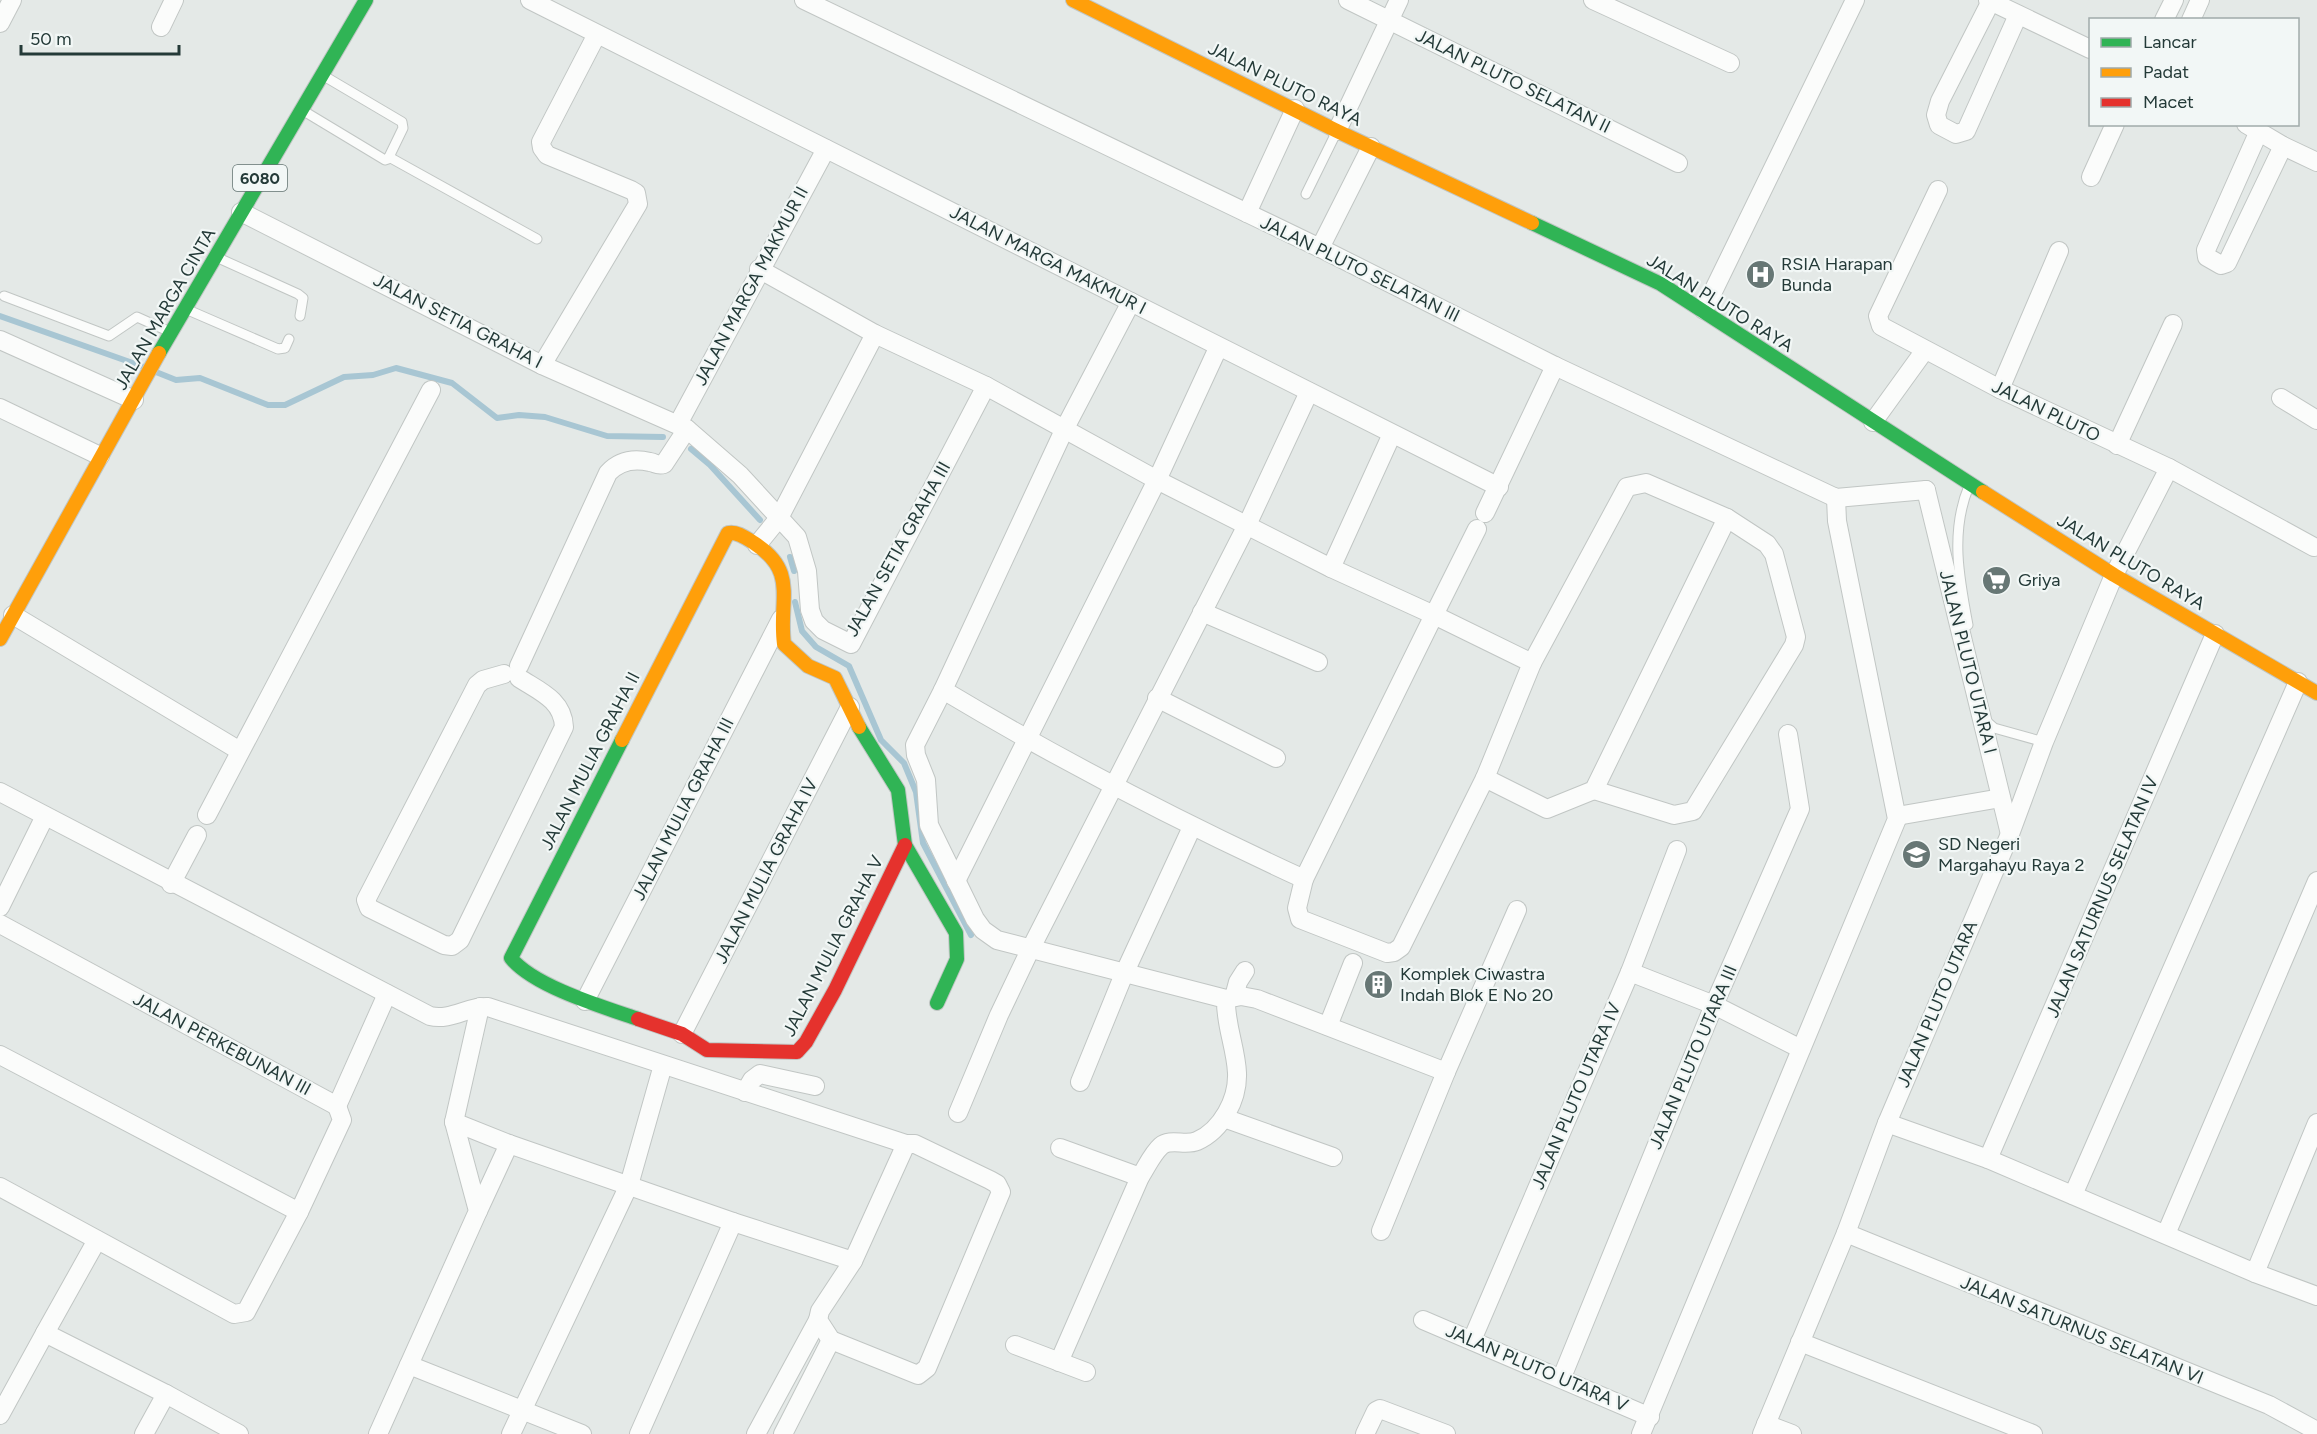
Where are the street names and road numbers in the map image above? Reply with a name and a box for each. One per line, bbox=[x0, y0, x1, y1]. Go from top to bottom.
street label: JALAN PLUTO SELATAN II bbox=[1412, 24, 1614, 138]
street label: JALAN PLUTO RAYA bbox=[1204, 37, 1366, 131]
road number: 6080 bbox=[233, 165, 287, 191]
street label: JALAN MARGA MAKMUR II bbox=[689, 183, 813, 389]
street label: JALAN MARGA MAKMUR I bbox=[946, 201, 1150, 319]
street label: JALAN PLUTO SELATAN III bbox=[1257, 211, 1463, 327]
street label: JALAN MARGA CINTA bbox=[110, 224, 220, 394]
street label: JALAN PLUTO RAYA bbox=[1643, 249, 1797, 357]
street label: JALAN SETIA GRAHA I bbox=[370, 269, 546, 373]
street label: JALAN PLUTO bbox=[1988, 375, 2104, 447]
street label: JALAN SETIA GRAHA III bbox=[841, 458, 955, 640]
street label: JALAN PLUTO RAYA bbox=[2053, 509, 2209, 615]
street label: JALAN PLUTO UTARA I bbox=[1935, 568, 2001, 756]
street label: JALAN MULIA GRAHA II bbox=[535, 668, 645, 854]
street label: JALAN MULIA GRAHA III bbox=[627, 714, 739, 904]
street label: JALAN SATURNUS SELATAN IV bbox=[2041, 773, 2163, 1021]
street label: JALAN MULIA GRAHA IV bbox=[710, 774, 823, 967]
street label: JALAN MULIA GRAHA V bbox=[778, 851, 888, 1040]
street label: JALAN PLUTO UTARA bbox=[1892, 917, 1982, 1091]
street label: JALAN PLUTO UTARA III bbox=[1644, 962, 1742, 1152]
street label: JALAN PERKEBUNAN III bbox=[129, 988, 315, 1100]
street label: JALAN PLUTO UTARA IV bbox=[1527, 999, 1626, 1193]
street label: JALAN SATURNUS SELATAN VI bbox=[1957, 1271, 2207, 1389]
street label: JALAN PLUTO UTARA V bbox=[1443, 1320, 1632, 1417]

